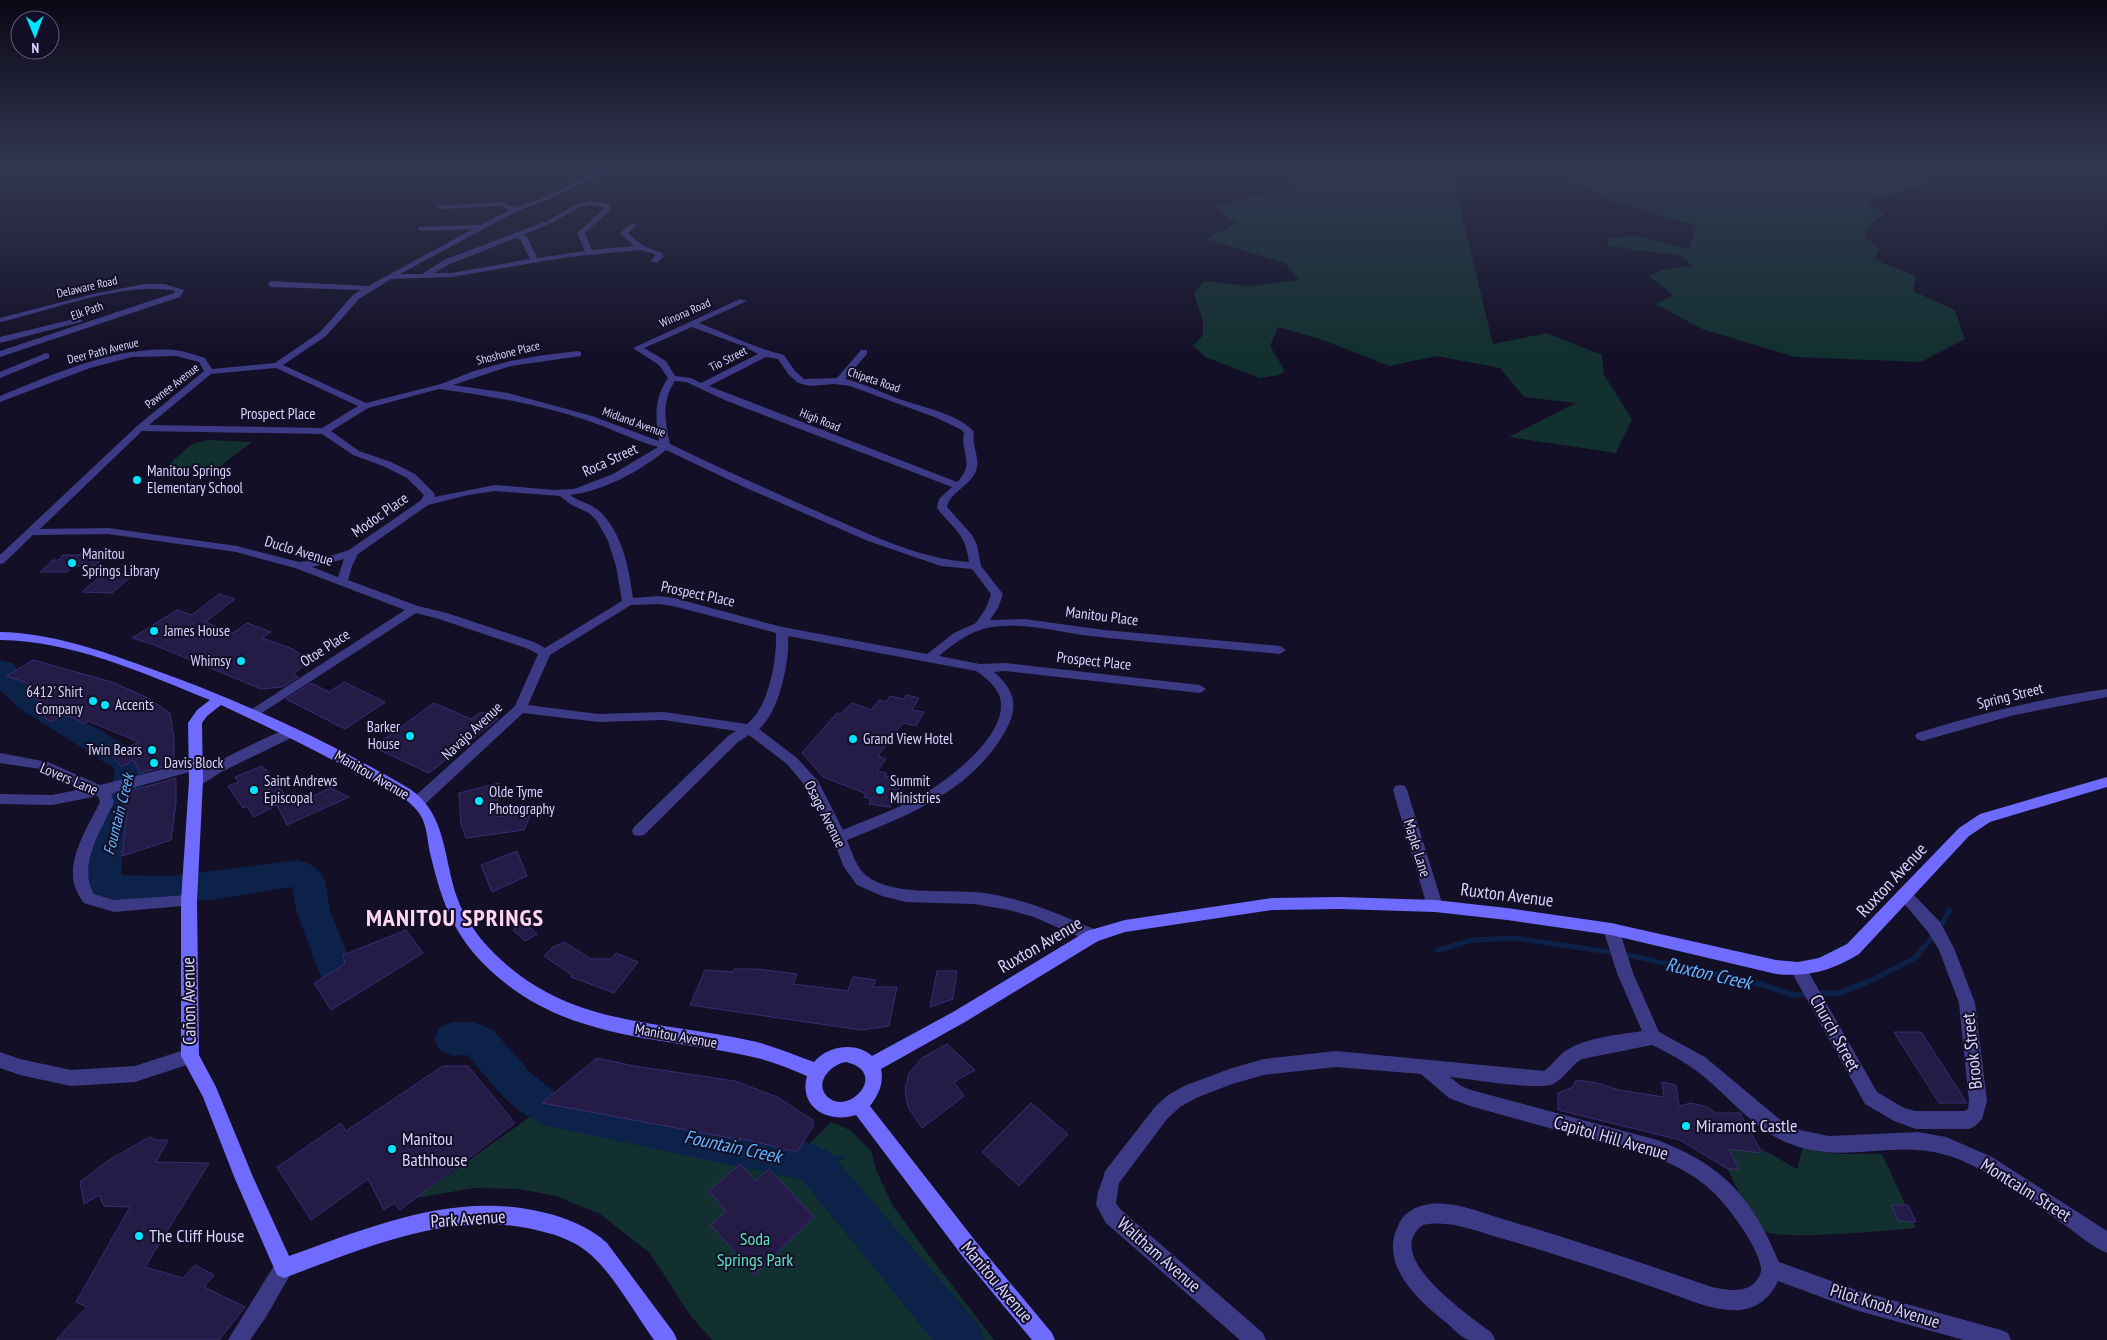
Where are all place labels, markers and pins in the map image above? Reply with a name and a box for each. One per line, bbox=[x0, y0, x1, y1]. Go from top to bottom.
place label: Manitou Springs Elementary School bbox=[147, 461, 244, 497]
marker: Manitou Springs Elementary School bbox=[131, 474, 143, 486]
place label: Manitou Springs Library bbox=[82, 544, 160, 580]
marker: Manitou Springs Library bbox=[66, 557, 78, 569]
place label: James House bbox=[163, 621, 230, 640]
marker: James House bbox=[148, 625, 160, 637]
place label: Whimsy bbox=[191, 651, 231, 670]
marker: Whimsy bbox=[235, 655, 247, 667]
place label: 6412' Shirt Company bbox=[26, 682, 83, 718]
marker: 6412' Shirt Company bbox=[87, 695, 99, 707]
place label: Accents bbox=[115, 695, 154, 714]
marker: Accents bbox=[99, 699, 111, 711]
place label: Barker House bbox=[367, 717, 401, 753]
place label: Grand View Hotel bbox=[863, 729, 953, 748]
marker: Barker House bbox=[404, 730, 416, 742]
marker: Grand View Hotel bbox=[847, 733, 859, 745]
place label: Twin Bears bbox=[87, 740, 142, 759]
marker: Twin Bears bbox=[146, 744, 158, 756]
place label: Davis Block bbox=[164, 753, 224, 772]
marker: Davis Block bbox=[148, 757, 160, 769]
place label: Saint Andrews Episcopal bbox=[264, 771, 337, 807]
place label: Summit Ministries bbox=[890, 771, 940, 807]
place label: Olde Tyme Photography bbox=[489, 782, 555, 818]
marker: Saint Andrews Episcopal bbox=[248, 784, 260, 796]
marker: Summit Ministries bbox=[874, 784, 886, 796]
marker: Olde Tyme Photography bbox=[473, 795, 485, 807]
place label: Miramont Castle bbox=[1696, 1114, 1798, 1137]
marker: Miramont Castle bbox=[1680, 1120, 1692, 1132]
place label: Manitou Bathhouse bbox=[402, 1127, 468, 1171]
marker: Manitou Bathhouse bbox=[386, 1143, 398, 1155]
place label: The Cliff House bbox=[149, 1224, 244, 1247]
marker: The Cliff House bbox=[133, 1230, 145, 1242]

